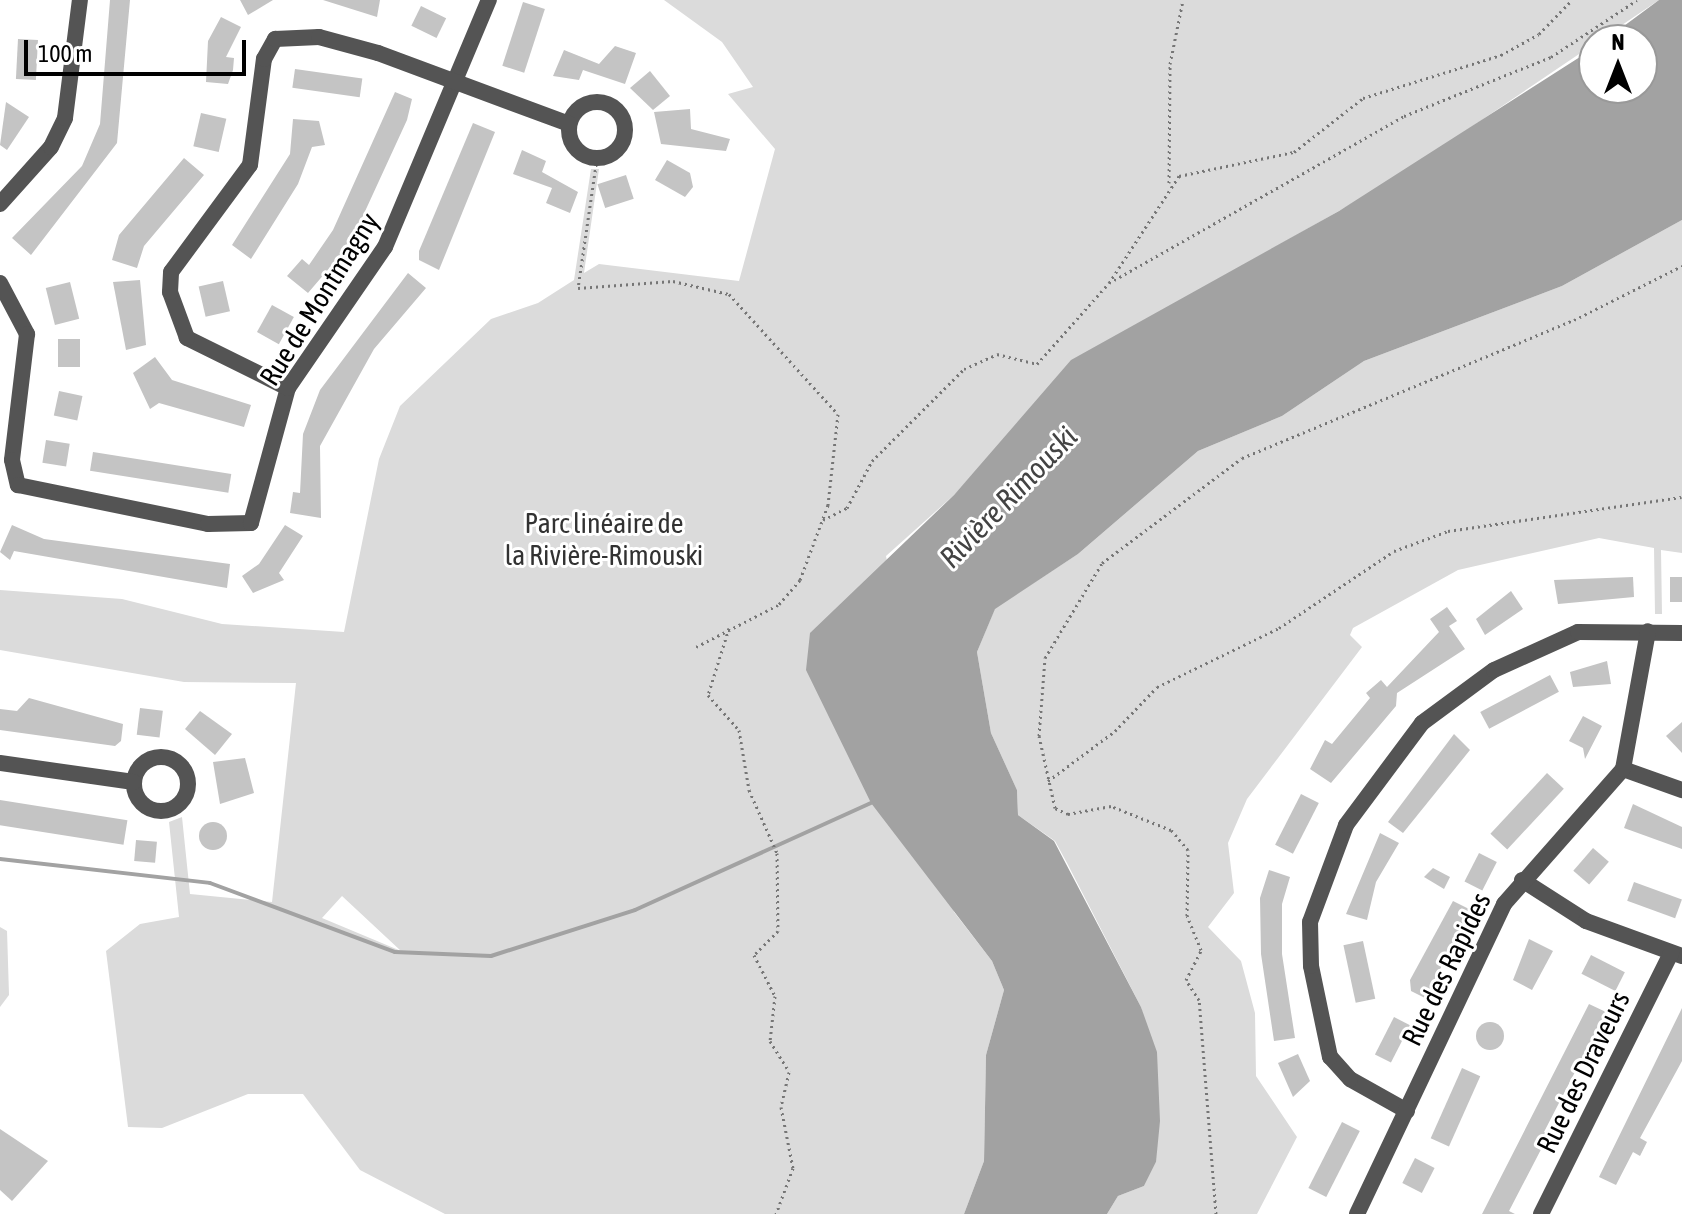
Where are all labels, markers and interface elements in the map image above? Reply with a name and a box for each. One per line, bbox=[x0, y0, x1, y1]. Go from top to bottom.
scale bar bbox=[28, 24, 250, 74]
north arrow bbox=[1578, 24, 1658, 104]
text: N bbox=[1612, 29, 1624, 55]
text: 100 m bbox=[38, 40, 92, 67]
street label: Rue de Montmagny bbox=[252, 206, 386, 392]
water label: Rivière Rimouski bbox=[932, 419, 1084, 575]
park label: Parc linéaire de la Rivière-Rimouski bbox=[505, 506, 703, 572]
street label: Rue des Rapides bbox=[1394, 887, 1498, 1051]
street label: Rue des Draveurs bbox=[1529, 986, 1637, 1158]

